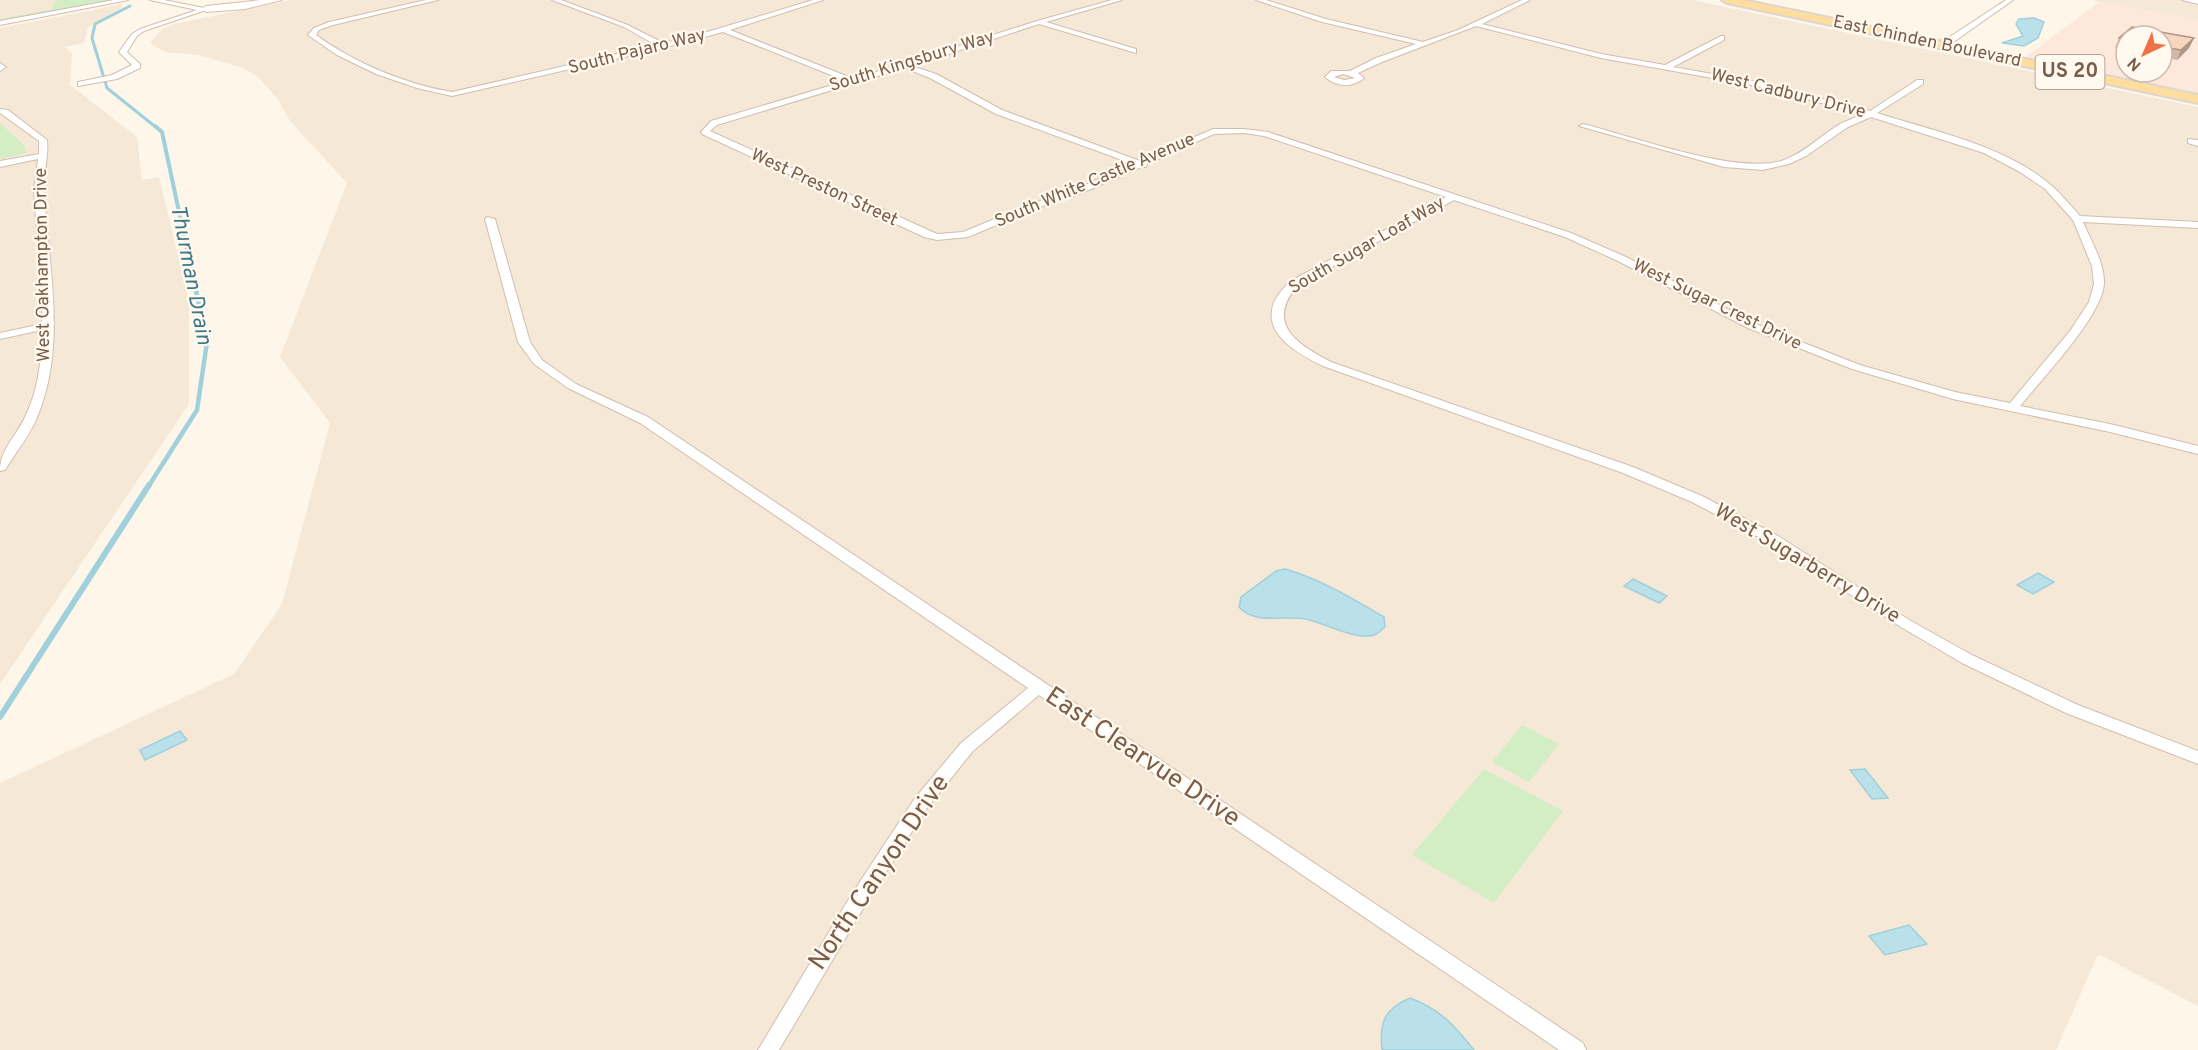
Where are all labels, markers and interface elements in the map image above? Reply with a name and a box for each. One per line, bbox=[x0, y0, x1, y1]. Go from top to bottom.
street label: East Chinden Boulevard bbox=[1831, 11, 2023, 73]
street label: South Pajaro Way bbox=[566, 24, 708, 80]
north arrow bbox=[2114, 24, 2174, 84]
street label: South Kingsbury Way bbox=[827, 26, 997, 98]
text: N bbox=[2124, 52, 2146, 75]
road number: US 20 bbox=[2036, 55, 2104, 89]
street label: West Cadbury Drive bbox=[1708, 64, 1868, 124]
street label: South White Castle Avenue bbox=[991, 128, 1199, 234]
street label: West Preston Street bbox=[747, 144, 901, 232]
street label: West Oakhampton Drive bbox=[30, 168, 56, 362]
street label: South Sugar Loaf Way bbox=[1285, 192, 1449, 300]
water label: Thurman Drain bbox=[163, 203, 217, 347]
street label: West Sugar Crest Drive bbox=[1629, 254, 1805, 356]
street label: West Sugarberry Drive bbox=[1709, 498, 1905, 630]
street label: East Clearvue Drive bbox=[1038, 680, 1246, 836]
street label: North Canyon Drive bbox=[802, 769, 958, 977]

